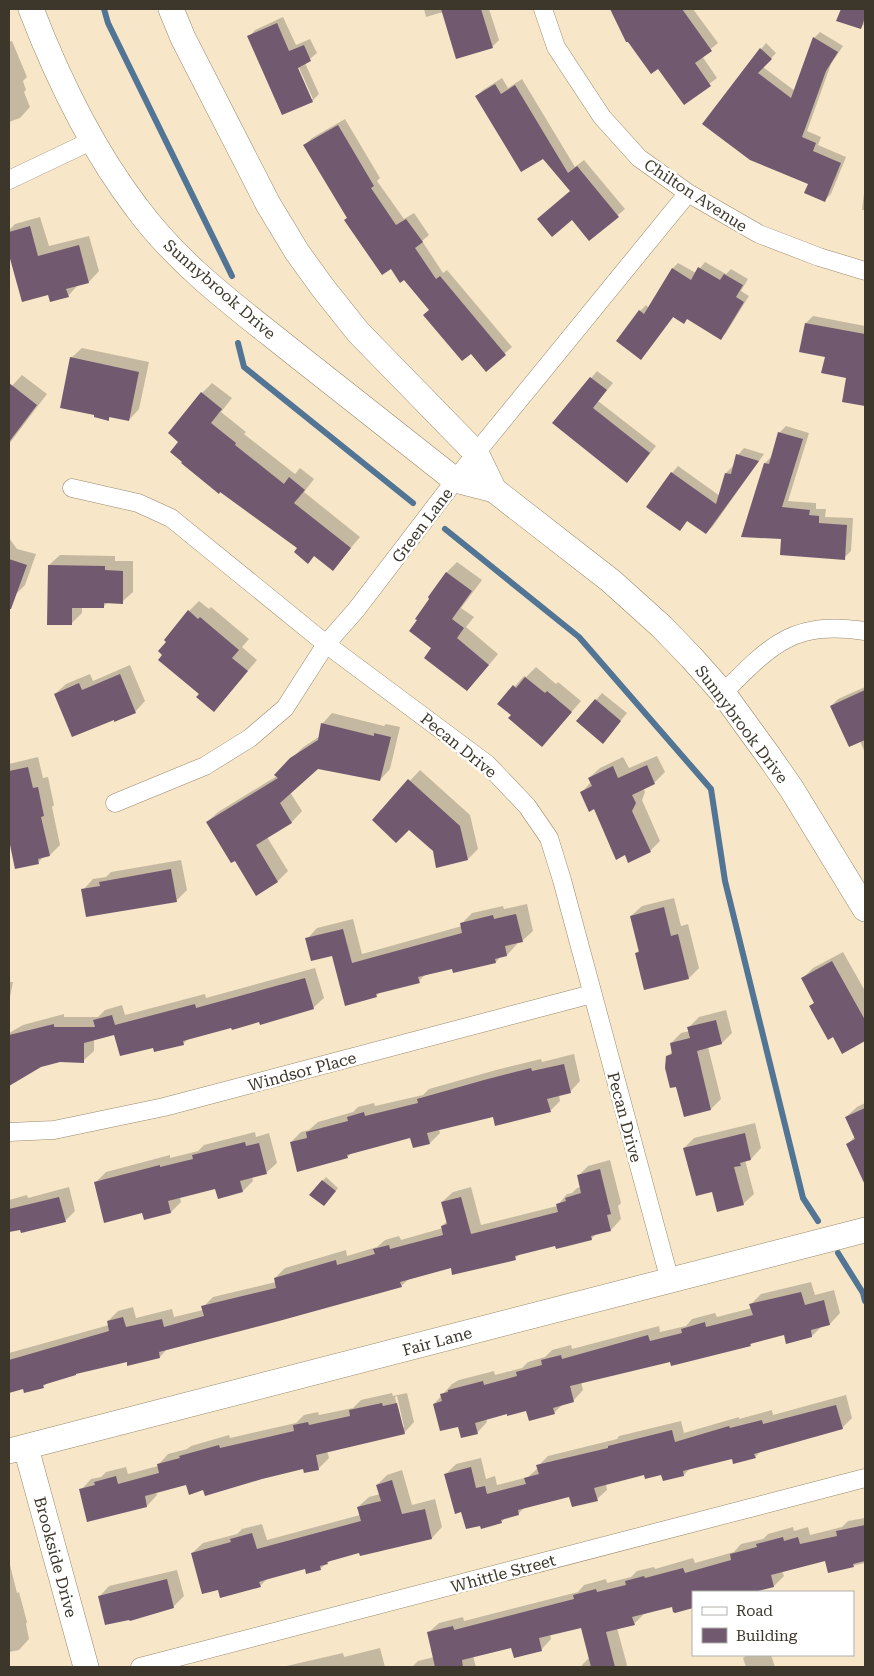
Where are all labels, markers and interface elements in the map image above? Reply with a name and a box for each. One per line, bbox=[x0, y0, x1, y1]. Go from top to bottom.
street label: Chilton Avenue bbox=[641, 155, 751, 236]
street label: Sunnybrook Drive bbox=[160, 236, 280, 343]
street label: Green Lane bbox=[388, 484, 457, 566]
street label: Sunnybrook Drive bbox=[691, 662, 792, 787]
street label: Pecan Drive bbox=[417, 709, 501, 782]
street label: Windsor Place bbox=[246, 1048, 359, 1095]
street label: Pecan Drive bbox=[603, 1070, 646, 1164]
street label: Fair Lane bbox=[400, 1323, 474, 1360]
street label: Brookside Drive bbox=[30, 1495, 81, 1620]
street label: Whittle Street bbox=[449, 1550, 558, 1597]
legend bbox=[692, 1591, 854, 1656]
text: Road bbox=[736, 1602, 773, 1620]
text: Building bbox=[736, 1627, 798, 1645]

